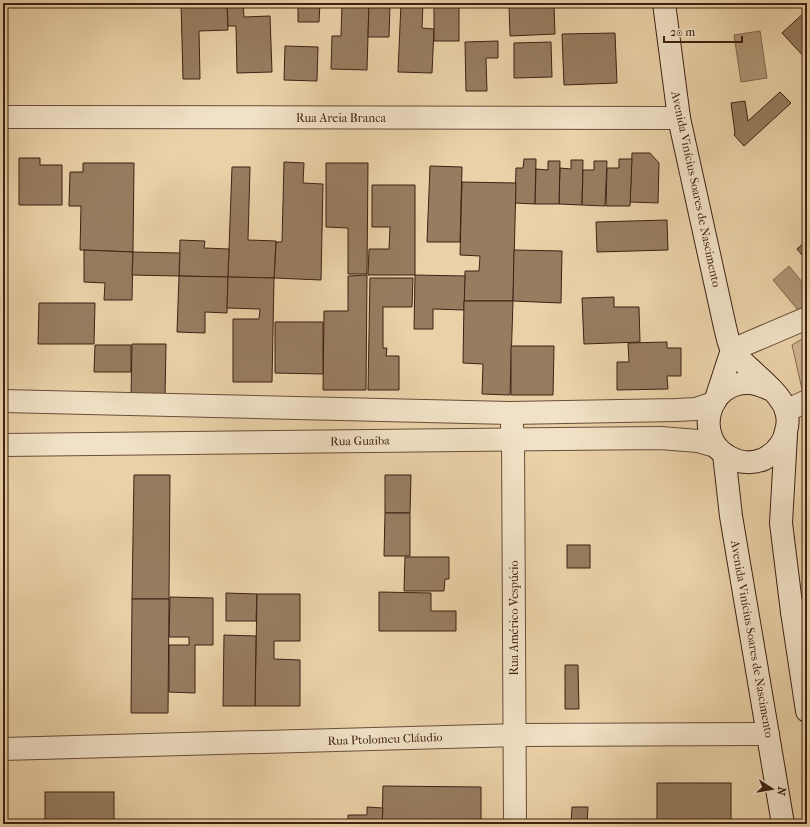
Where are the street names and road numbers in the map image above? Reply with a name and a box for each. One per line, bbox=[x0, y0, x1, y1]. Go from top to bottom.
street label: Avenida Vinícius Soares de Nascimento bbox=[668, 89, 724, 288]
street label: Rua Areia Branca bbox=[296, 111, 386, 125]
street label: Rua Guaiba bbox=[330, 433, 390, 449]
street label: Avenida Vinícius Soares de Nascimento bbox=[728, 538, 776, 739]
street label: Rua Américo Vespúcio bbox=[507, 560, 521, 676]
street label: Rua Ptolomeu Cláudio bbox=[327, 730, 443, 748]

